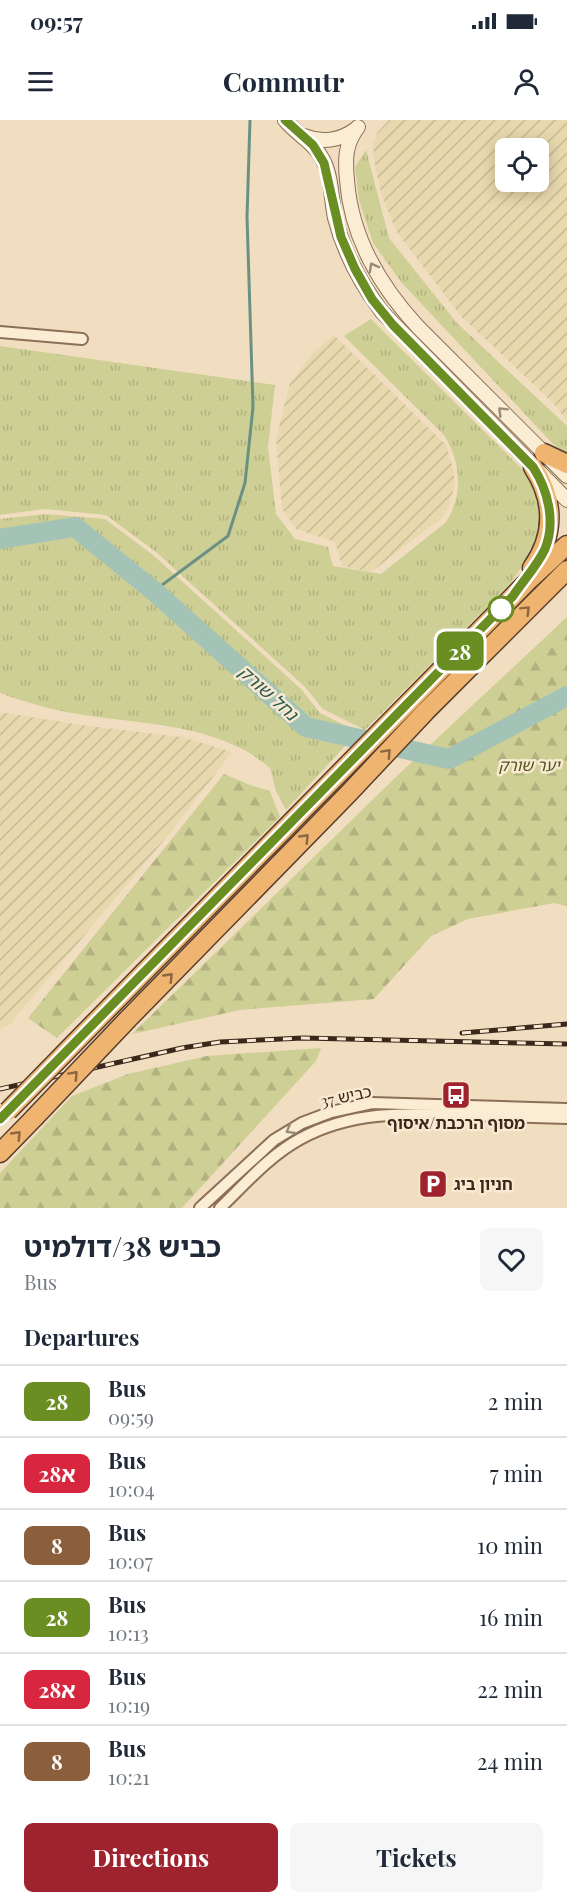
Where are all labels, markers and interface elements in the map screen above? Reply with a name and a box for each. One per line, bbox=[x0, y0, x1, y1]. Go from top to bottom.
text: 09:57 bbox=[30, 6, 83, 36]
text: Commutr bbox=[223, 63, 344, 99]
icon: menu bbox=[24, 65, 57, 98]
icon: person bbox=[510, 65, 543, 98]
map controls bbox=[495, 138, 549, 192]
button: locate bbox=[495, 138, 549, 192]
one-way arrow bbox=[369, 262, 380, 273]
one-way arrow bbox=[499, 408, 510, 419]
unlabelled marker bbox=[488, 596, 514, 622]
one-way arrow bbox=[519, 607, 530, 618]
line badge: 28 bbox=[433, 632, 487, 670]
text: 28 bbox=[449, 637, 471, 665]
water label: נחל שורק bbox=[234, 659, 304, 726]
one-way arrow bbox=[380, 749, 391, 760]
park label: יער שורק bbox=[498, 754, 561, 775]
one-way arrow bbox=[298, 835, 309, 845]
one-way arrow bbox=[161, 974, 172, 985]
one-way arrow bbox=[67, 1072, 78, 1083]
bus stop icon: מסוף הרכבת/איסוף bbox=[440, 1079, 472, 1111]
street label: כביש 37 bbox=[319, 1080, 373, 1111]
place label: מסוף הרכבת/איסוף bbox=[387, 1112, 525, 1133]
one-way arrow bbox=[286, 1123, 296, 1134]
one-way arrow bbox=[10, 1132, 21, 1142]
parking icon: חניון ביג bbox=[417, 1168, 449, 1200]
place label: חניון ביג bbox=[454, 1173, 513, 1194]
text: כביש 38/דולמיט bbox=[24, 1227, 221, 1264]
button: heart bbox=[480, 1228, 543, 1291]
text: Bus bbox=[24, 1268, 57, 1295]
text: Departures bbox=[24, 1322, 139, 1352]
text: Bus bbox=[108, 1373, 146, 1403]
text: 2 min bbox=[488, 1386, 543, 1416]
text: 28 bbox=[46, 1387, 68, 1415]
text: 09:59 bbox=[108, 1403, 154, 1430]
text: Bus bbox=[108, 1445, 146, 1475]
text: 7 min bbox=[490, 1458, 543, 1488]
text: 28א bbox=[39, 1459, 75, 1487]
text: 10:04 bbox=[108, 1475, 155, 1502]
text: Bus bbox=[108, 1517, 146, 1547]
text: 10 min bbox=[477, 1530, 543, 1560]
text: 8 bbox=[51, 1531, 63, 1559]
text: 10:07 bbox=[108, 1547, 153, 1574]
text: Bus bbox=[108, 1589, 146, 1619]
text: 16 min bbox=[479, 1602, 543, 1632]
text: 28 bbox=[46, 1603, 68, 1631]
text: 10:13 bbox=[108, 1619, 149, 1646]
text: Bus bbox=[108, 1661, 146, 1691]
text: 22 min bbox=[477, 1674, 543, 1704]
text: 28א bbox=[39, 1675, 75, 1703]
text: 10:19 bbox=[108, 1691, 150, 1718]
text: Bus bbox=[108, 1733, 146, 1763]
text: 24 min bbox=[477, 1746, 543, 1776]
text: 8 bbox=[51, 1747, 63, 1775]
text: 10:21 bbox=[108, 1763, 150, 1790]
button: Directions bbox=[24, 1823, 278, 1892]
button: Tickets bbox=[290, 1823, 543, 1892]

